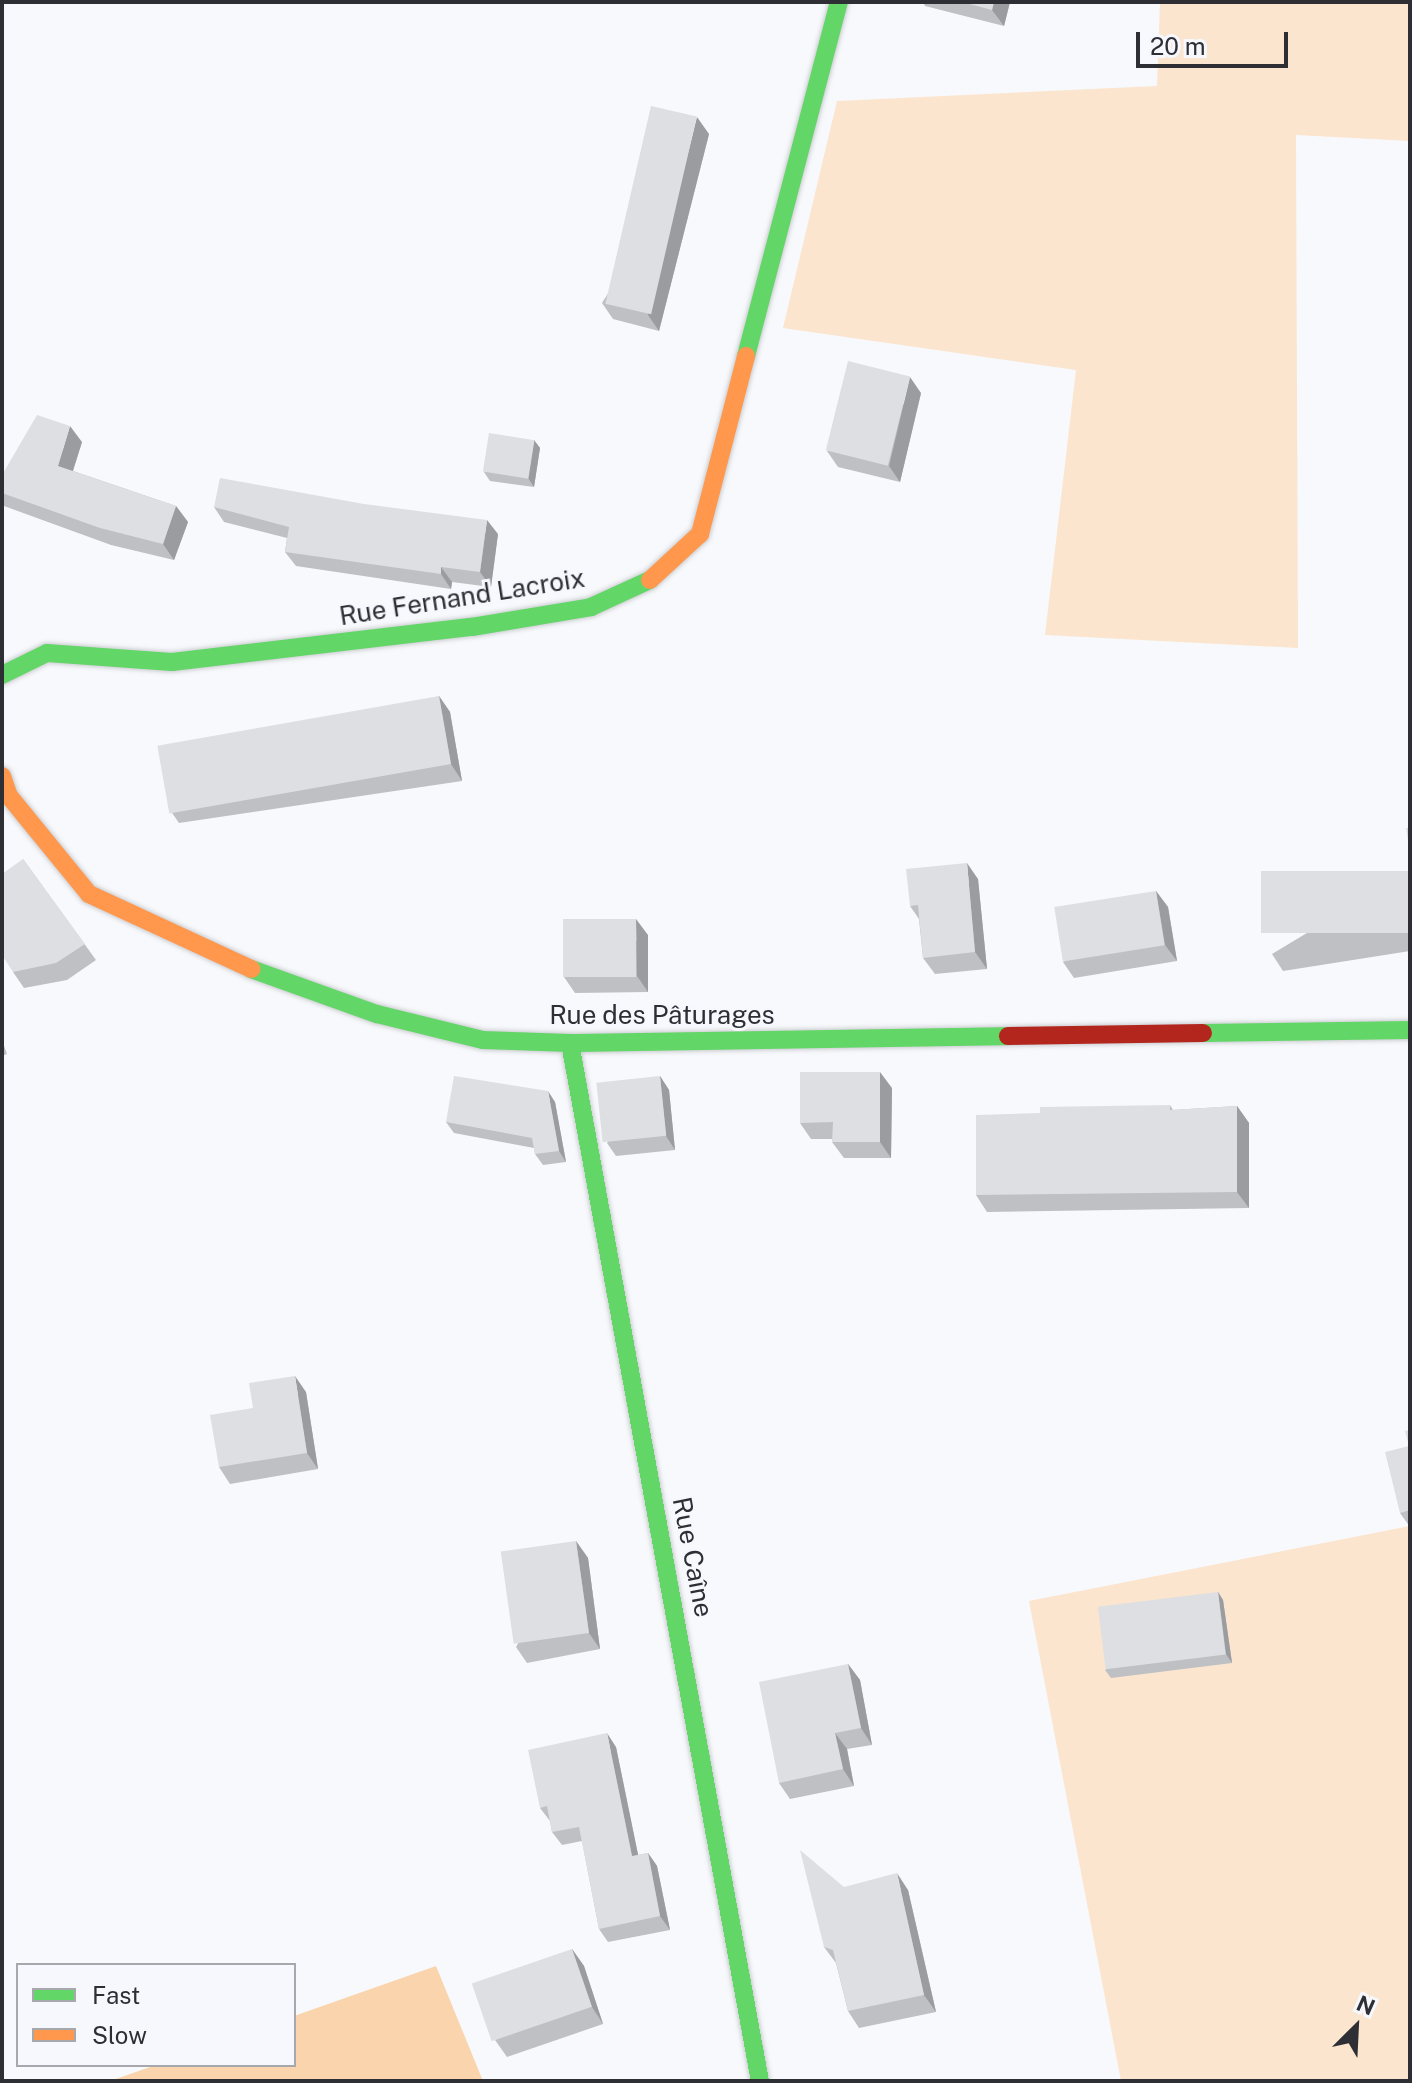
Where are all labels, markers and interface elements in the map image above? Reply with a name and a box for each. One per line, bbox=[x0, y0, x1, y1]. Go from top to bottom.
scale bar bbox=[1140, 16, 1292, 66]
text: 20 m bbox=[1150, 32, 1206, 60]
street label: Rue Fernand Lacroix bbox=[337, 562, 587, 632]
street label: Rue des Pâturages bbox=[549, 999, 775, 1031]
street label: Rue Caîne bbox=[666, 1494, 720, 1620]
legend bbox=[16, 1963, 296, 2067]
text: Fast bbox=[92, 1981, 140, 2009]
north arrow bbox=[1316, 1987, 1396, 2067]
text: N bbox=[1353, 1990, 1379, 2020]
text: Slow bbox=[92, 2021, 147, 2049]

